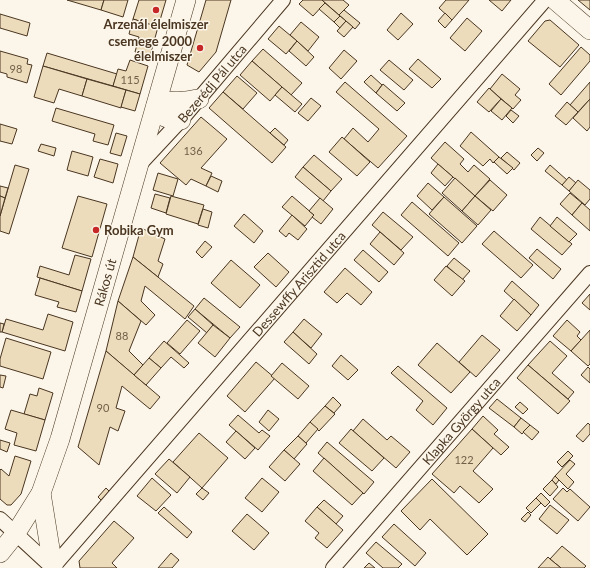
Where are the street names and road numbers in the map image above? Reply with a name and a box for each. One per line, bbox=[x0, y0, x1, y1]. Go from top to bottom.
street label: Bezerédj Pál utca bbox=[174, 41, 250, 126]
street label: Dessewffy Arisztid utca bbox=[249, 228, 349, 340]
street label: Rákos út bbox=[91, 256, 120, 308]
street label: Klapka György utca bbox=[419, 374, 503, 468]

